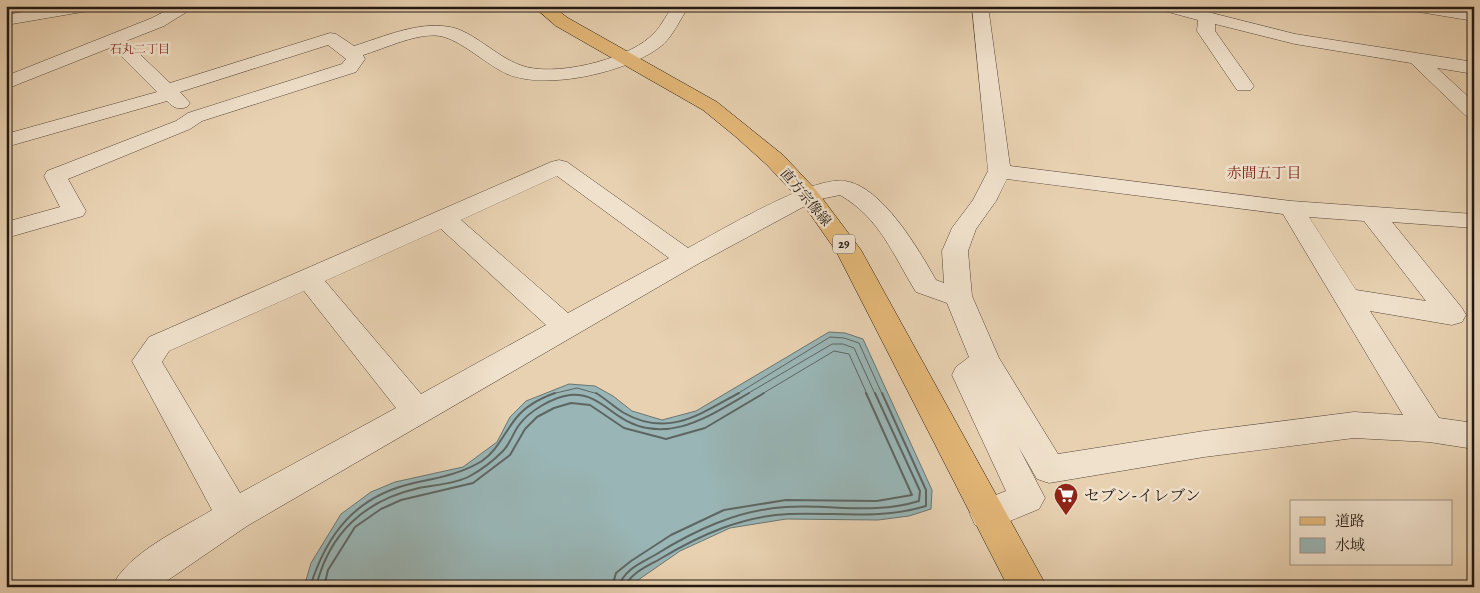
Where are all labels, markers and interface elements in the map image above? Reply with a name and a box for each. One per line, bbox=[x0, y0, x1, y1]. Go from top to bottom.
district label: 石丸二丁目 bbox=[110, 41, 170, 57]
district label: 赤間五丁目 bbox=[1226, 163, 1302, 183]
street label: 直方宗像線 bbox=[776, 164, 835, 230]
road number: 29 bbox=[833, 234, 855, 253]
supermarket icon: セブン-イレブン bbox=[1053, 482, 1079, 516]
place label: セブン-イレブン bbox=[1084, 485, 1201, 507]
legend bbox=[1290, 500, 1452, 566]
text: 道路 bbox=[1335, 511, 1365, 531]
text: 水域 bbox=[1335, 535, 1365, 555]

